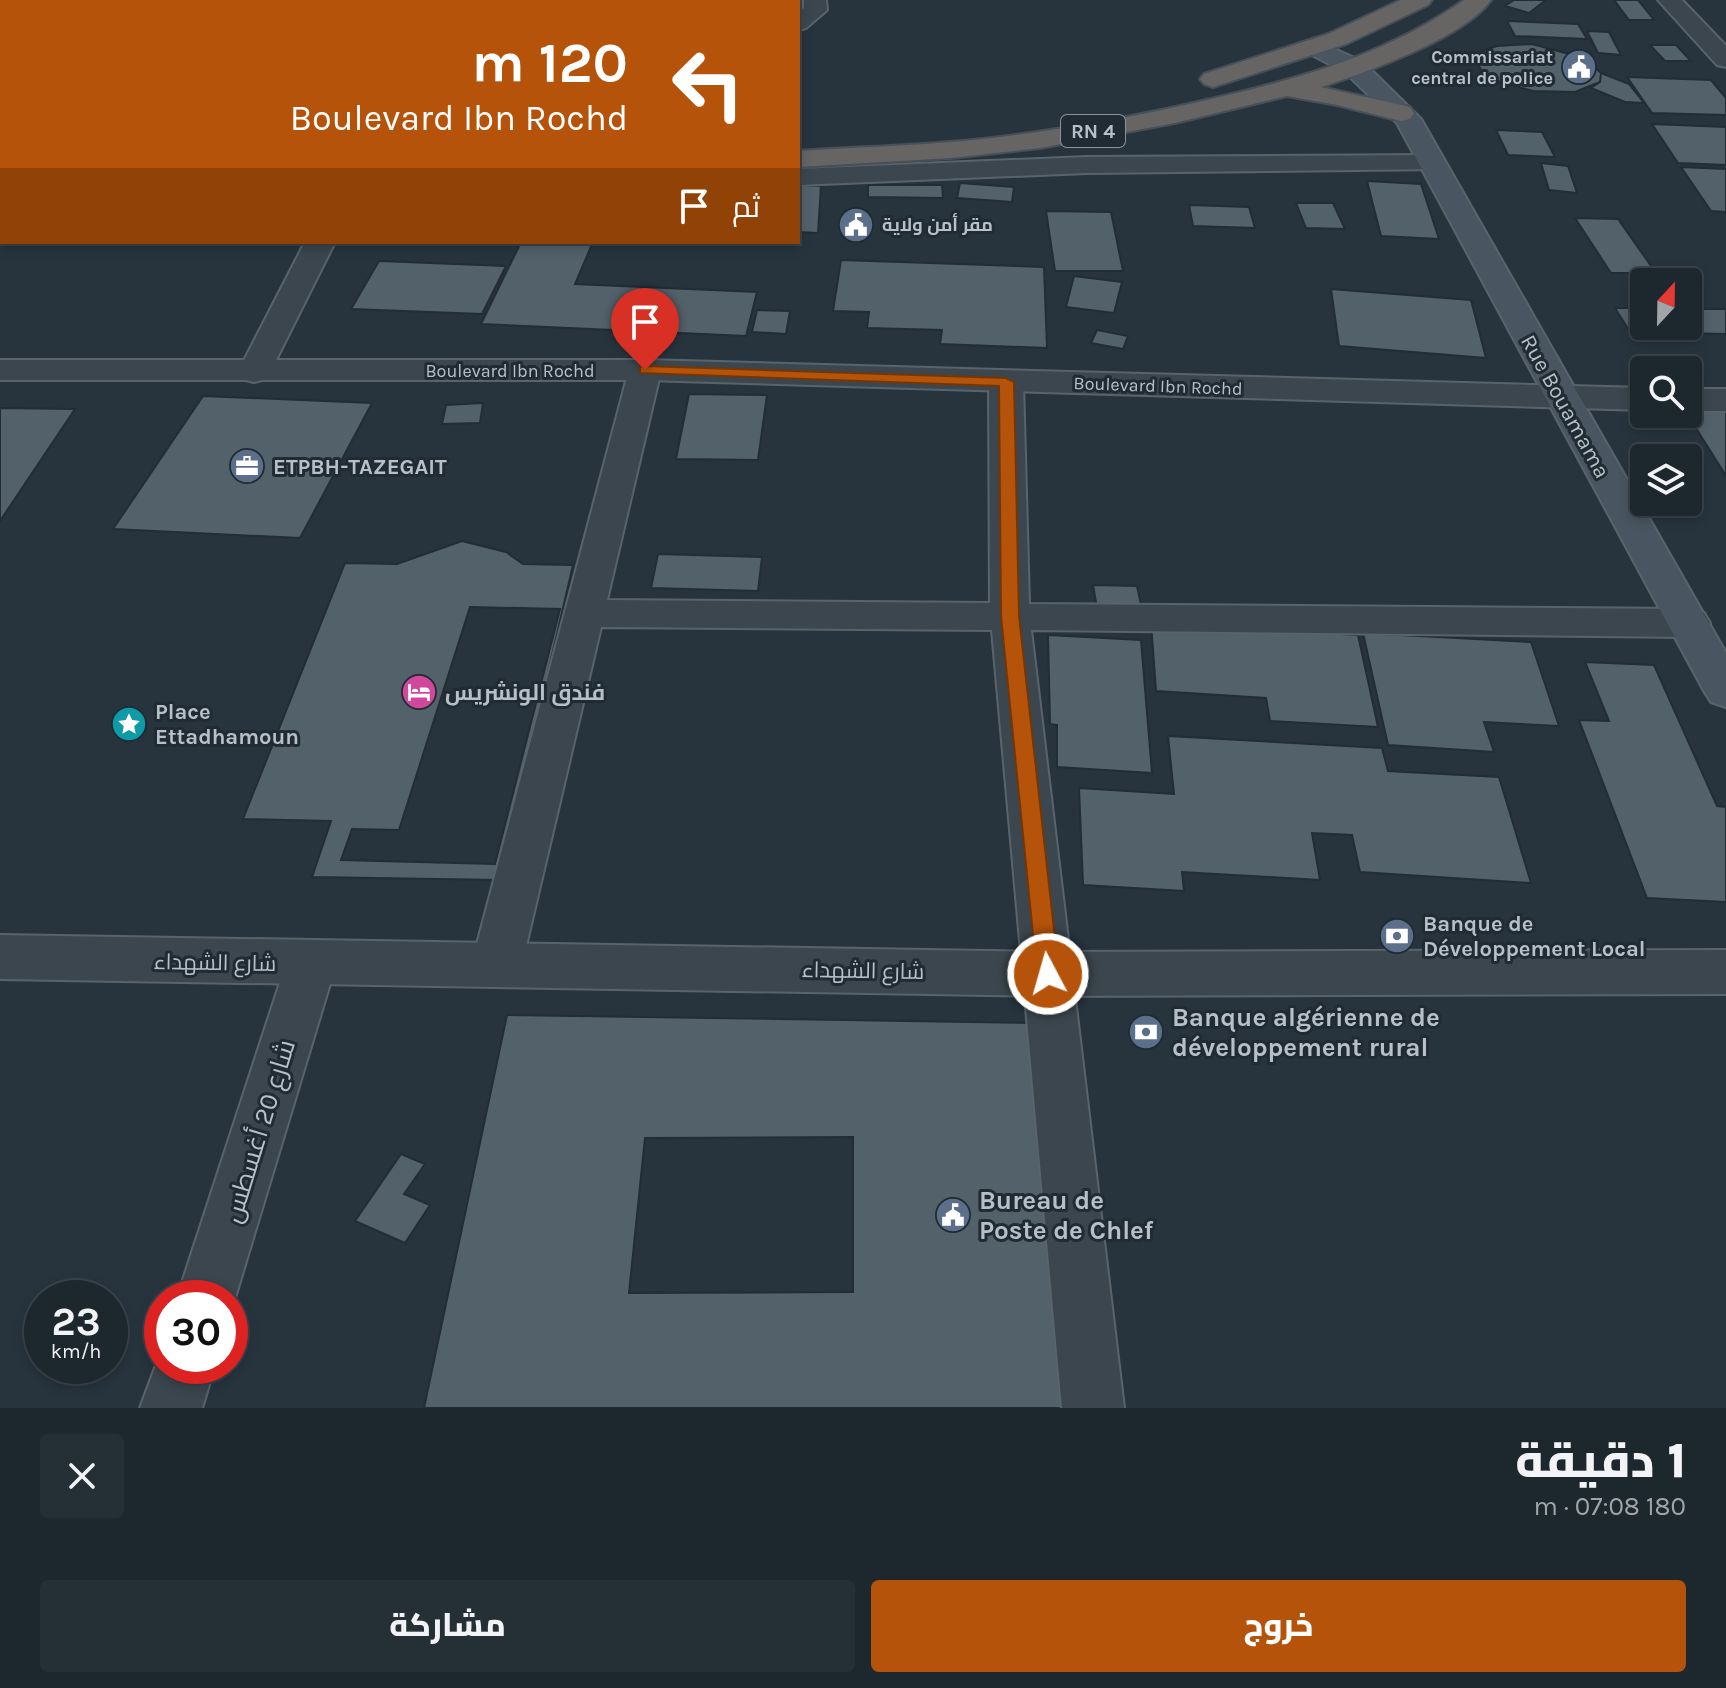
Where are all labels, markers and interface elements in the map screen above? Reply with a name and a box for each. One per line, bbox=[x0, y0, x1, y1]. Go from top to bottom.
text: 120 m bbox=[471, 30, 628, 95]
icon: left bbox=[656, 32, 760, 136]
place label: Commissariat central de police bbox=[1411, 46, 1553, 89]
public building icon: Commissariat central de police bbox=[1560, 48, 1598, 86]
text: Boulevard Ibn Rochd bbox=[290, 97, 628, 139]
road number: RN 4 bbox=[1061, 115, 1125, 147]
icon: arrive bbox=[672, 184, 716, 228]
text: ثم bbox=[732, 189, 760, 225]
public building icon: مقر أمن ولاية bbox=[837, 206, 875, 244]
place label: مقر أمن ولاية bbox=[882, 212, 993, 236]
north arrow bbox=[1630, 268, 1702, 340]
map controls bbox=[1630, 268, 1702, 516]
pin bbox=[611, 288, 679, 370]
icon: arrive bbox=[623, 300, 667, 344]
street label: Rue Bouamama bbox=[1515, 330, 1615, 483]
button: search bbox=[1630, 356, 1702, 428]
street label: Boulevard Ibn Rochd bbox=[425, 360, 595, 382]
street label: Boulevard Ibn Rochd bbox=[1073, 372, 1243, 400]
button: layers bbox=[1630, 444, 1702, 516]
office icon: ETPBH-TAZEGAIT bbox=[228, 447, 266, 485]
place label: ETPBH-TAZEGAIT bbox=[273, 454, 447, 480]
hotel icon: فندق الونشريس bbox=[400, 673, 438, 711]
place label: فندق الونشريس bbox=[445, 680, 605, 706]
place label: Place Ettadhamoun bbox=[155, 699, 299, 750]
place icon: Place Ettadhamoun bbox=[110, 705, 148, 743]
place label: Banque de Développement Local bbox=[1423, 911, 1646, 962]
bank icon: Banque de Développement Local bbox=[1378, 917, 1416, 955]
position arrow bbox=[1006, 932, 1090, 1016]
street label: شارع الشهداء bbox=[153, 949, 277, 978]
street label: شارع الشهداء bbox=[801, 957, 925, 986]
place label: Banque algérienne de développement rural bbox=[1172, 1002, 1440, 1063]
bank icon: Banque algérienne de développement rural bbox=[1127, 1013, 1165, 1051]
street label: شارع 20 أغسطس bbox=[215, 1035, 303, 1227]
place label: Bureau de Poste de Chlef bbox=[979, 1185, 1154, 1246]
public building icon: Bureau de Poste de Chlef bbox=[934, 1196, 972, 1234]
speed limit sign: 30 bbox=[144, 1280, 248, 1384]
text: 23 bbox=[51, 1298, 101, 1345]
text: km/h bbox=[51, 1340, 101, 1363]
text: 1 دقيقة bbox=[1515, 1433, 1686, 1489]
button: close bbox=[40, 1434, 124, 1518]
text: 180 m · 07:08 bbox=[1533, 1491, 1686, 1522]
button: مشاركة bbox=[40, 1580, 855, 1672]
button: خروج bbox=[871, 1580, 1686, 1672]

